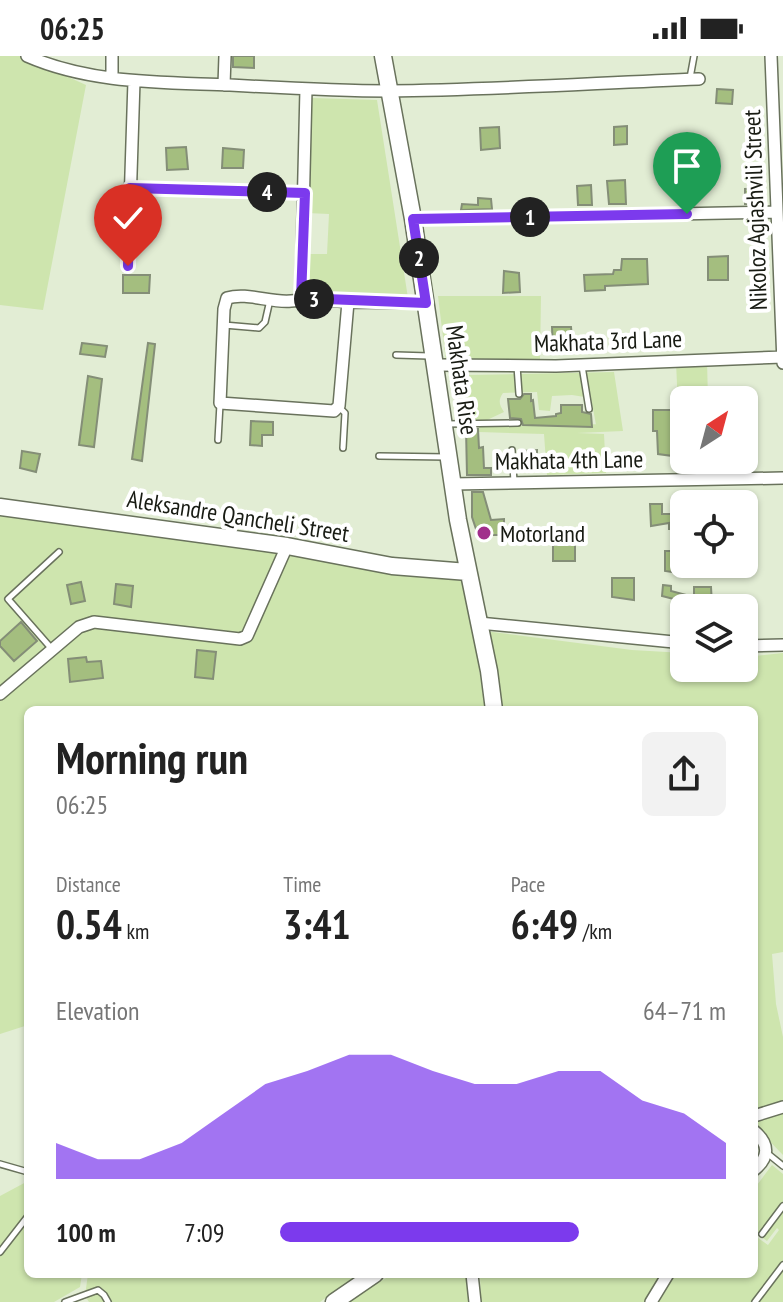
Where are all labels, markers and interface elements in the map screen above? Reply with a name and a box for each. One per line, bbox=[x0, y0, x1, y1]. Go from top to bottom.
text: 06:25 bbox=[40, 9, 105, 48]
street label: Nikoloz Agiashvili Street bbox=[736, 109, 774, 311]
pin bbox=[653, 132, 721, 214]
icon: arrive bbox=[665, 144, 709, 188]
pin: 4 bbox=[247, 172, 287, 212]
text: 4 bbox=[262, 178, 272, 206]
pin bbox=[94, 184, 162, 266]
icon: check bbox=[106, 196, 150, 240]
pin: 1 bbox=[510, 197, 550, 237]
text: 1 bbox=[525, 203, 535, 231]
pin: 2 bbox=[399, 238, 439, 278]
text: 2 bbox=[414, 244, 424, 272]
pin: 3 bbox=[294, 279, 334, 319]
text: 3 bbox=[309, 285, 319, 313]
street label: Makhata Rise bbox=[439, 323, 485, 437]
street label: Makhata 3rd Lane bbox=[533, 323, 683, 359]
north arrow bbox=[670, 386, 758, 474]
map controls bbox=[670, 386, 758, 682]
street label: Makhata 4th Lane bbox=[495, 443, 643, 477]
street label: Aleksandre Qancheli Street bbox=[125, 483, 352, 549]
button: locate bbox=[670, 490, 758, 578]
place label: Motorland bbox=[500, 518, 585, 549]
marker: Motorland bbox=[475, 524, 493, 542]
button: layers bbox=[670, 594, 758, 682]
text: Morning run bbox=[56, 729, 248, 786]
button: share bbox=[642, 732, 726, 816]
text: 06:25 bbox=[56, 788, 108, 821]
text: Distance bbox=[56, 870, 121, 898]
text: Time bbox=[283, 870, 321, 898]
text: Pace bbox=[511, 870, 545, 898]
text: 0.54 bbox=[56, 898, 122, 950]
text: 3:41 bbox=[283, 898, 351, 950]
text: 6:49 bbox=[511, 898, 578, 950]
text: km bbox=[122, 917, 149, 945]
text: /km bbox=[578, 917, 612, 945]
text: Elevation bbox=[56, 994, 139, 1027]
text: 64–71 m bbox=[643, 994, 726, 1027]
text: 100 m bbox=[56, 1216, 116, 1249]
text: 7:09 bbox=[184, 1216, 224, 1249]

